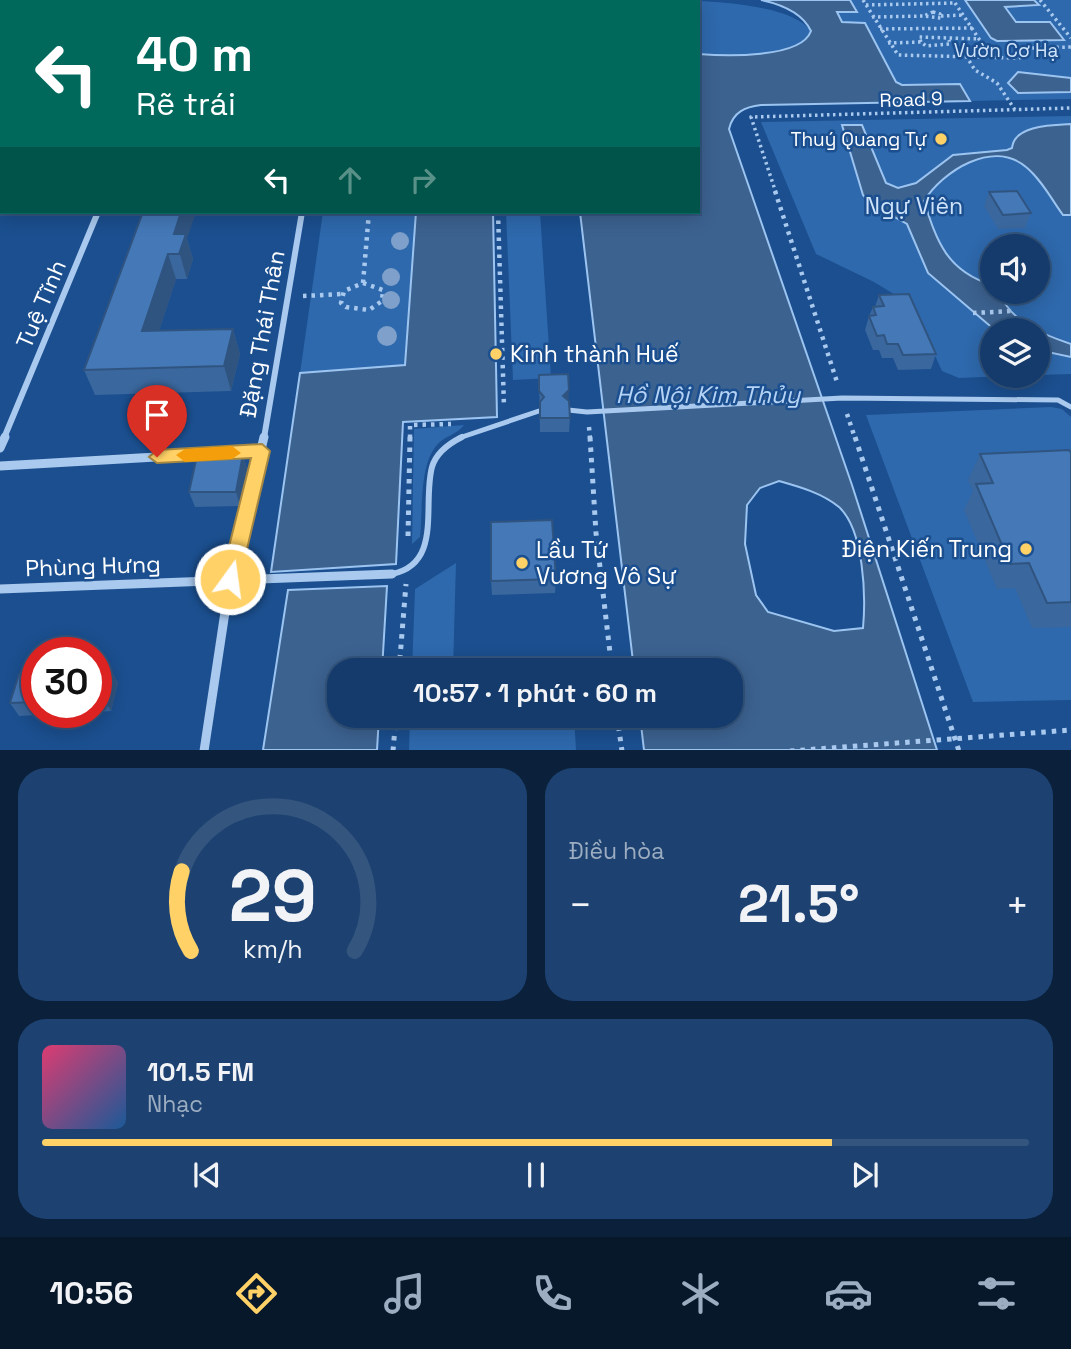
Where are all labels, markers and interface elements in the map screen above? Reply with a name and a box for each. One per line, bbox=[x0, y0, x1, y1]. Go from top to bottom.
text: 40 m bbox=[136, 23, 253, 85]
icon: left bbox=[21, 28, 112, 119]
park label: Vườn Cơ Hạ bbox=[954, 38, 1058, 63]
text: Rẽ trái bbox=[136, 84, 236, 124]
street label: Road 9 bbox=[879, 86, 943, 113]
place label: Thuý Quang Tự bbox=[790, 127, 927, 152]
marker: Thuý Quang Tự bbox=[933, 131, 949, 147]
icon: left bbox=[258, 161, 296, 199]
icon: ahead bbox=[331, 161, 369, 199]
icon: right bbox=[404, 161, 442, 199]
park label: Ngự Viên bbox=[865, 191, 963, 221]
map controls bbox=[980, 234, 1050, 388]
button: sound bbox=[980, 234, 1050, 304]
street label: Đặng Thái Thân bbox=[233, 248, 291, 420]
street label: Tuệ Tĩnh bbox=[9, 255, 73, 353]
button: layers bbox=[980, 318, 1050, 388]
place label: Kinh thành Huế bbox=[510, 339, 679, 369]
marker: Kinh thành Huế bbox=[488, 346, 504, 362]
water label: Hồ Nội Kim Thủy bbox=[616, 379, 801, 410]
pin bbox=[127, 385, 187, 457]
icon: arrive bbox=[138, 396, 176, 434]
place label: Điện Kiến Trung bbox=[841, 534, 1012, 564]
place label: Lầu Tứ Vương Vô Sự bbox=[536, 535, 676, 591]
marker: Điện Kiến Trung bbox=[1018, 541, 1034, 557]
position arrow bbox=[193, 542, 267, 616]
street label: Phùng Hưng bbox=[25, 549, 161, 583]
marker: Lầu Tứ Vương Vô Sự bbox=[514, 555, 530, 571]
speed limit sign: 30 bbox=[21, 637, 112, 728]
text: 10:57 · 1 phút · 60 m bbox=[413, 676, 657, 710]
text: Điều hòa bbox=[569, 836, 665, 866]
text: 29 bbox=[228, 849, 316, 942]
text: 21.5° bbox=[738, 871, 860, 937]
text: − bbox=[569, 881, 592, 929]
text: + bbox=[1005, 881, 1029, 929]
text: km/h bbox=[242, 932, 302, 964]
text: 101.5 FM bbox=[147, 1055, 254, 1089]
text: Nhạc bbox=[147, 1089, 203, 1119]
icon: previous bbox=[188, 1156, 226, 1194]
icon: pause bbox=[517, 1156, 555, 1194]
icon: next bbox=[846, 1156, 884, 1194]
icon: directions bbox=[232, 1269, 281, 1318]
icon: music bbox=[380, 1269, 429, 1318]
icon: phone bbox=[528, 1269, 577, 1318]
icon: climate bbox=[676, 1269, 725, 1318]
icon: car bbox=[824, 1269, 873, 1318]
icon: filters bbox=[972, 1269, 1021, 1318]
text: 10:56 bbox=[50, 1273, 133, 1313]

